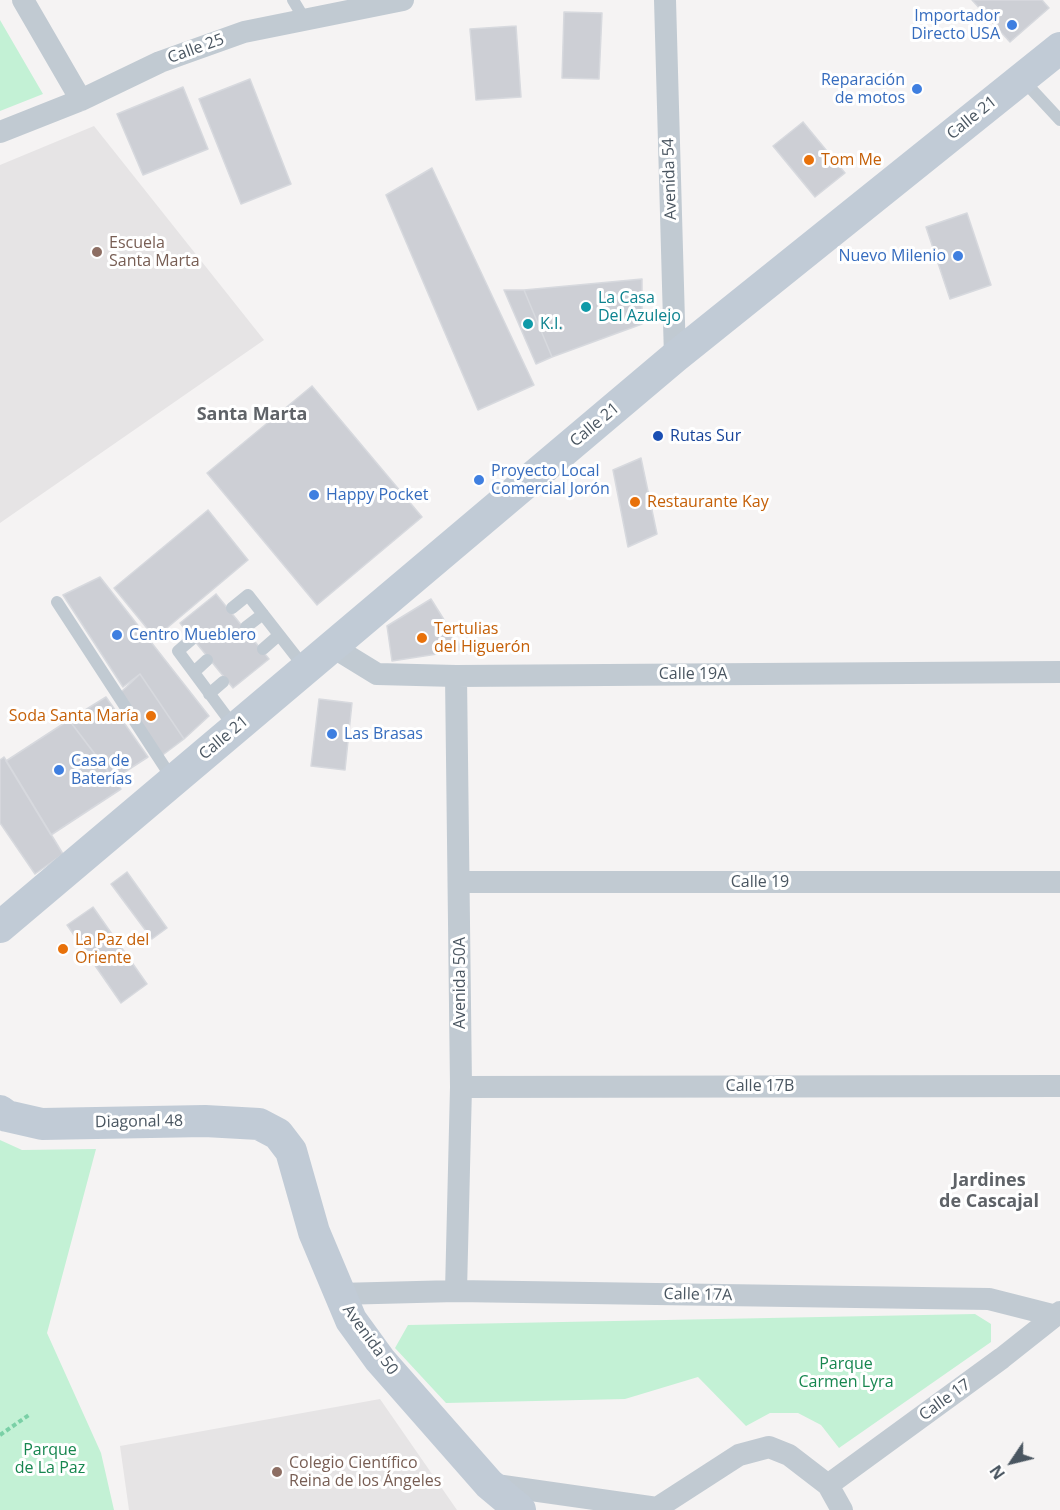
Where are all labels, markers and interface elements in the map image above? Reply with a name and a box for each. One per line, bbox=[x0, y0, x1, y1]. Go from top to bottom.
place label: Importador Directo USA bbox=[911, 6, 1000, 44]
marker: Importador Directo USA bbox=[1005, 18, 1019, 32]
street label: Calle 25 bbox=[165, 30, 227, 68]
place label: Reparación de motos bbox=[821, 70, 905, 108]
marker: Reparación de motos bbox=[910, 82, 924, 96]
street label: Calle 21 bbox=[943, 92, 1001, 144]
street label: Avenida 54 bbox=[659, 138, 681, 220]
place label: Tom Me bbox=[821, 150, 882, 170]
marker: Tom Me bbox=[802, 153, 816, 167]
place label: Escuela Santa Marta bbox=[109, 233, 200, 271]
marker: Escuela Santa Marta bbox=[90, 245, 104, 259]
place label: Nuevo Milenio bbox=[838, 246, 946, 266]
marker: Nuevo Milenio bbox=[951, 249, 965, 263]
place label: La Casa Del Azulejo bbox=[598, 288, 681, 326]
marker: La Casa Del Azulejo bbox=[579, 300, 593, 314]
place label: K.I. bbox=[540, 314, 563, 334]
marker: K.I. bbox=[521, 317, 535, 331]
street label: Calle 21 bbox=[566, 399, 624, 451]
district label: Santa Marta bbox=[197, 404, 307, 426]
place label: Rutas Sur bbox=[670, 426, 741, 446]
marker: Rutas Sur bbox=[651, 429, 665, 443]
place label: Proyecto Local Comercial Jorón bbox=[491, 461, 610, 499]
marker: Proyecto Local Comercial Jorón bbox=[472, 473, 486, 487]
place label: Happy Pocket bbox=[326, 485, 428, 505]
marker: Happy Pocket bbox=[307, 488, 321, 502]
place label: Restaurante Kay bbox=[647, 492, 769, 512]
marker: Restaurante Kay bbox=[628, 495, 642, 509]
place label: Tertulias del Higuerón bbox=[434, 619, 530, 657]
place label: Centro Mueblero bbox=[129, 625, 256, 645]
marker: Centro Mueblero bbox=[110, 628, 124, 642]
marker: Tertulias del Higuerón bbox=[415, 631, 429, 645]
street label: Calle 19A bbox=[659, 664, 727, 684]
place label: Soda Santa María bbox=[9, 706, 139, 726]
marker: Soda Santa María bbox=[144, 709, 158, 723]
street label: Calle 21 bbox=[195, 712, 253, 764]
place label: Las Brasas bbox=[344, 724, 423, 744]
marker: Las Brasas bbox=[325, 727, 339, 741]
place label: Casa de Baterías bbox=[71, 751, 132, 789]
marker: Casa de Baterías bbox=[52, 763, 66, 777]
street label: Calle 19 bbox=[731, 872, 789, 892]
place label: La Paz del Oriente bbox=[75, 930, 149, 968]
street label: Avenida 50A bbox=[450, 937, 470, 1029]
marker: La Paz del Oriente bbox=[56, 942, 70, 956]
street label: Calle 17B bbox=[726, 1076, 794, 1096]
street label: Diagonal 48 bbox=[95, 1112, 183, 1132]
district label: Jardines de Cascajal bbox=[939, 1170, 1039, 1212]
street label: Calle 17A bbox=[664, 1285, 732, 1305]
street label: Avenida 50 bbox=[338, 1301, 402, 1379]
park label: Parque Carmen Lyra bbox=[798, 1354, 894, 1392]
street label: Calle 17 bbox=[916, 1375, 974, 1425]
north arrow bbox=[982, 1432, 1042, 1492]
park label: Parque de La Paz bbox=[15, 1440, 85, 1478]
place label: Colegio Científico Reina de los Ángeles bbox=[289, 1453, 441, 1491]
text: N bbox=[985, 1461, 1010, 1484]
marker: Colegio Científico Reina de los Ángeles bbox=[270, 1465, 284, 1479]

